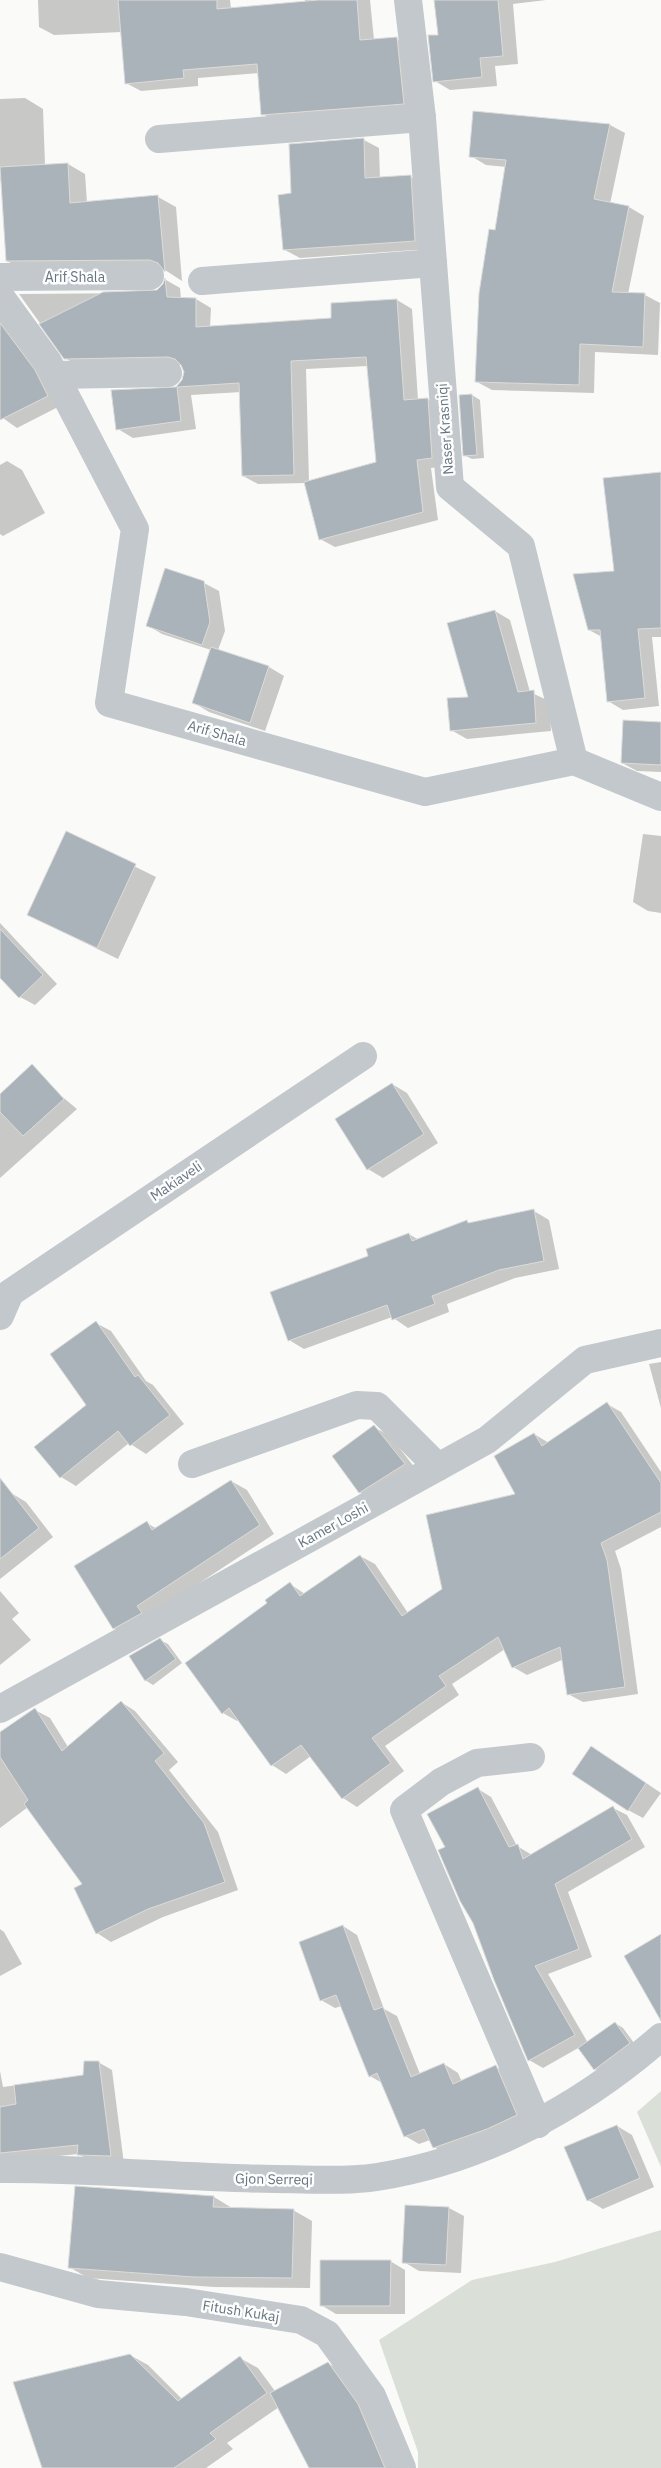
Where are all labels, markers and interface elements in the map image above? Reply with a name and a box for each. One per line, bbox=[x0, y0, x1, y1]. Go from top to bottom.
street label: Arif Shala bbox=[45, 268, 106, 286]
street label: Naser Krasniqi bbox=[433, 383, 457, 475]
street label: Arif Shala bbox=[186, 716, 249, 750]
street label: Makiaveli bbox=[147, 1157, 205, 1205]
street label: Kamer Loshi bbox=[295, 1498, 371, 1552]
street label: Gjon Serreqi bbox=[235, 2169, 313, 2189]
street label: Fitush Kukaj bbox=[201, 2296, 281, 2326]

